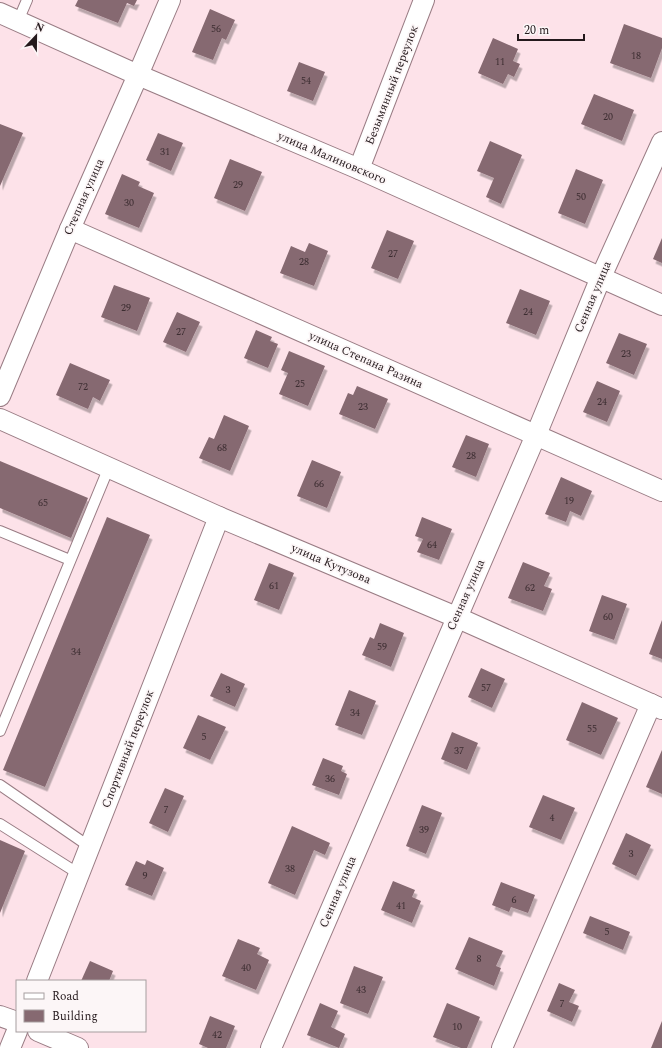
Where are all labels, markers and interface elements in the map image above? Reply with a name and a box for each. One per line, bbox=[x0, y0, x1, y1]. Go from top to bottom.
north arrow bbox=[16, 16, 56, 56]
scale bar bbox=[518, 16, 584, 42]
text: N bbox=[32, 18, 47, 37]
house number: 56 bbox=[211, 21, 221, 37]
text: 20 m bbox=[524, 21, 549, 40]
street label: Безымянный переулок bbox=[360, 22, 424, 148]
house number: 18 bbox=[631, 48, 641, 64]
house number: 11 bbox=[495, 54, 505, 70]
house number: 54 bbox=[301, 73, 311, 89]
house number: 20 bbox=[603, 109, 613, 125]
street label: улица Малиновского bbox=[274, 126, 389, 190]
house number: 31 bbox=[160, 144, 170, 160]
street label: Степная улица bbox=[59, 156, 109, 238]
house number: 29 bbox=[233, 177, 243, 193]
house number: 50 bbox=[576, 189, 586, 205]
house number: 30 bbox=[124, 195, 134, 211]
house number: 27 bbox=[388, 246, 398, 262]
house number: 28 bbox=[299, 254, 309, 270]
street label: Сенная улица bbox=[569, 258, 617, 336]
house number: 29 bbox=[121, 300, 131, 316]
house number: 24 bbox=[523, 304, 533, 320]
house number: 27 bbox=[176, 324, 186, 340]
street label: улица Степана Разина bbox=[305, 326, 426, 394]
house number: 23 bbox=[621, 346, 631, 362]
house number: 25 bbox=[295, 376, 305, 392]
house number: 72 bbox=[78, 379, 88, 395]
house number: 24 bbox=[597, 394, 607, 410]
house number: 23 bbox=[358, 399, 368, 415]
house number: 68 bbox=[217, 440, 227, 456]
house number: 28 bbox=[466, 448, 476, 464]
house number: 66 bbox=[314, 476, 324, 492]
house number: 19 bbox=[564, 493, 574, 509]
house number: 65 bbox=[38, 495, 48, 511]
house number: 64 bbox=[427, 537, 437, 553]
street label: улица Кутузова bbox=[287, 538, 374, 589]
street label: Сенная улица bbox=[442, 556, 490, 634]
house number: 61 bbox=[269, 578, 279, 594]
house number: 62 bbox=[525, 580, 535, 596]
house number: 60 bbox=[603, 609, 613, 625]
house number: 59 bbox=[377, 639, 387, 655]
house number: 34 bbox=[71, 644, 81, 660]
house number: 57 bbox=[481, 680, 491, 696]
house number: 3 bbox=[226, 682, 231, 698]
street label: Спортивный переулок bbox=[97, 687, 159, 811]
house number: 34 bbox=[350, 705, 360, 721]
house number: 55 bbox=[587, 721, 597, 737]
house number: 5 bbox=[202, 729, 207, 745]
house number: 37 bbox=[454, 743, 464, 759]
house number: 36 bbox=[325, 771, 335, 787]
house number: 7 bbox=[164, 802, 169, 818]
house number: 4 bbox=[550, 810, 555, 826]
house number: 39 bbox=[419, 822, 429, 838]
house number: 3 bbox=[629, 846, 634, 862]
street label: Сенная улица bbox=[314, 853, 362, 931]
house number: 38 bbox=[285, 861, 295, 877]
house number: 9 bbox=[143, 868, 148, 884]
house number: 6 bbox=[512, 892, 517, 908]
house number: 41 bbox=[396, 898, 406, 914]
house number: 5 bbox=[605, 924, 610, 940]
house number: 8 bbox=[477, 951, 482, 967]
house number: 40 bbox=[241, 960, 251, 976]
legend bbox=[16, 980, 146, 1032]
house number: 43 bbox=[356, 982, 366, 998]
text: Road bbox=[52, 987, 79, 1006]
house number: 7 bbox=[560, 996, 565, 1012]
text: Building bbox=[52, 1007, 98, 1026]
house number: 10 bbox=[452, 1019, 462, 1035]
house number: 42 bbox=[212, 1027, 222, 1043]

